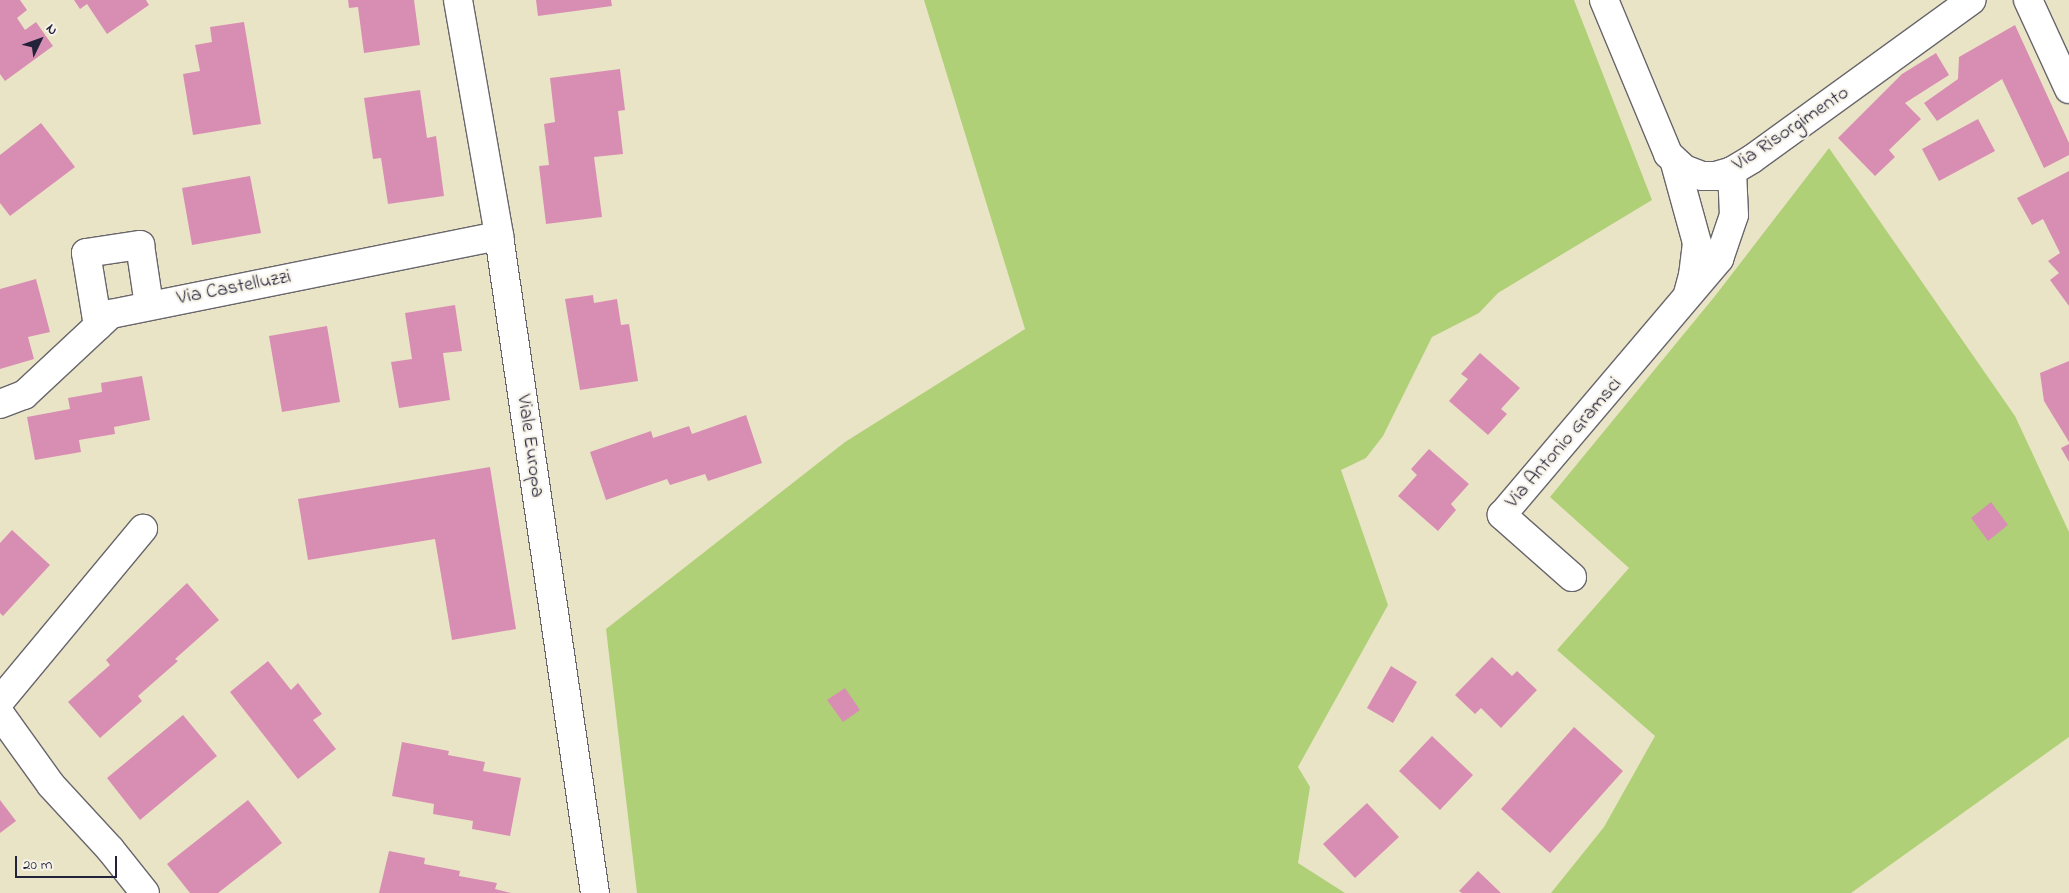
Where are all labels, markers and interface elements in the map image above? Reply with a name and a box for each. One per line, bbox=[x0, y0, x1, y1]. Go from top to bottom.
north arrow bbox=[15, 15, 65, 65]
text: N bbox=[41, 19, 62, 40]
street label: Via Risorgimento bbox=[1728, 81, 1854, 177]
street label: Via Castelluzzi bbox=[175, 265, 293, 311]
street label: Via Antonio Gramsci bbox=[1501, 373, 1627, 513]
street label: Viale Europa bbox=[511, 393, 549, 499]
scale bar bbox=[18, 846, 120, 878]
text: 20 m bbox=[23, 854, 52, 876]

